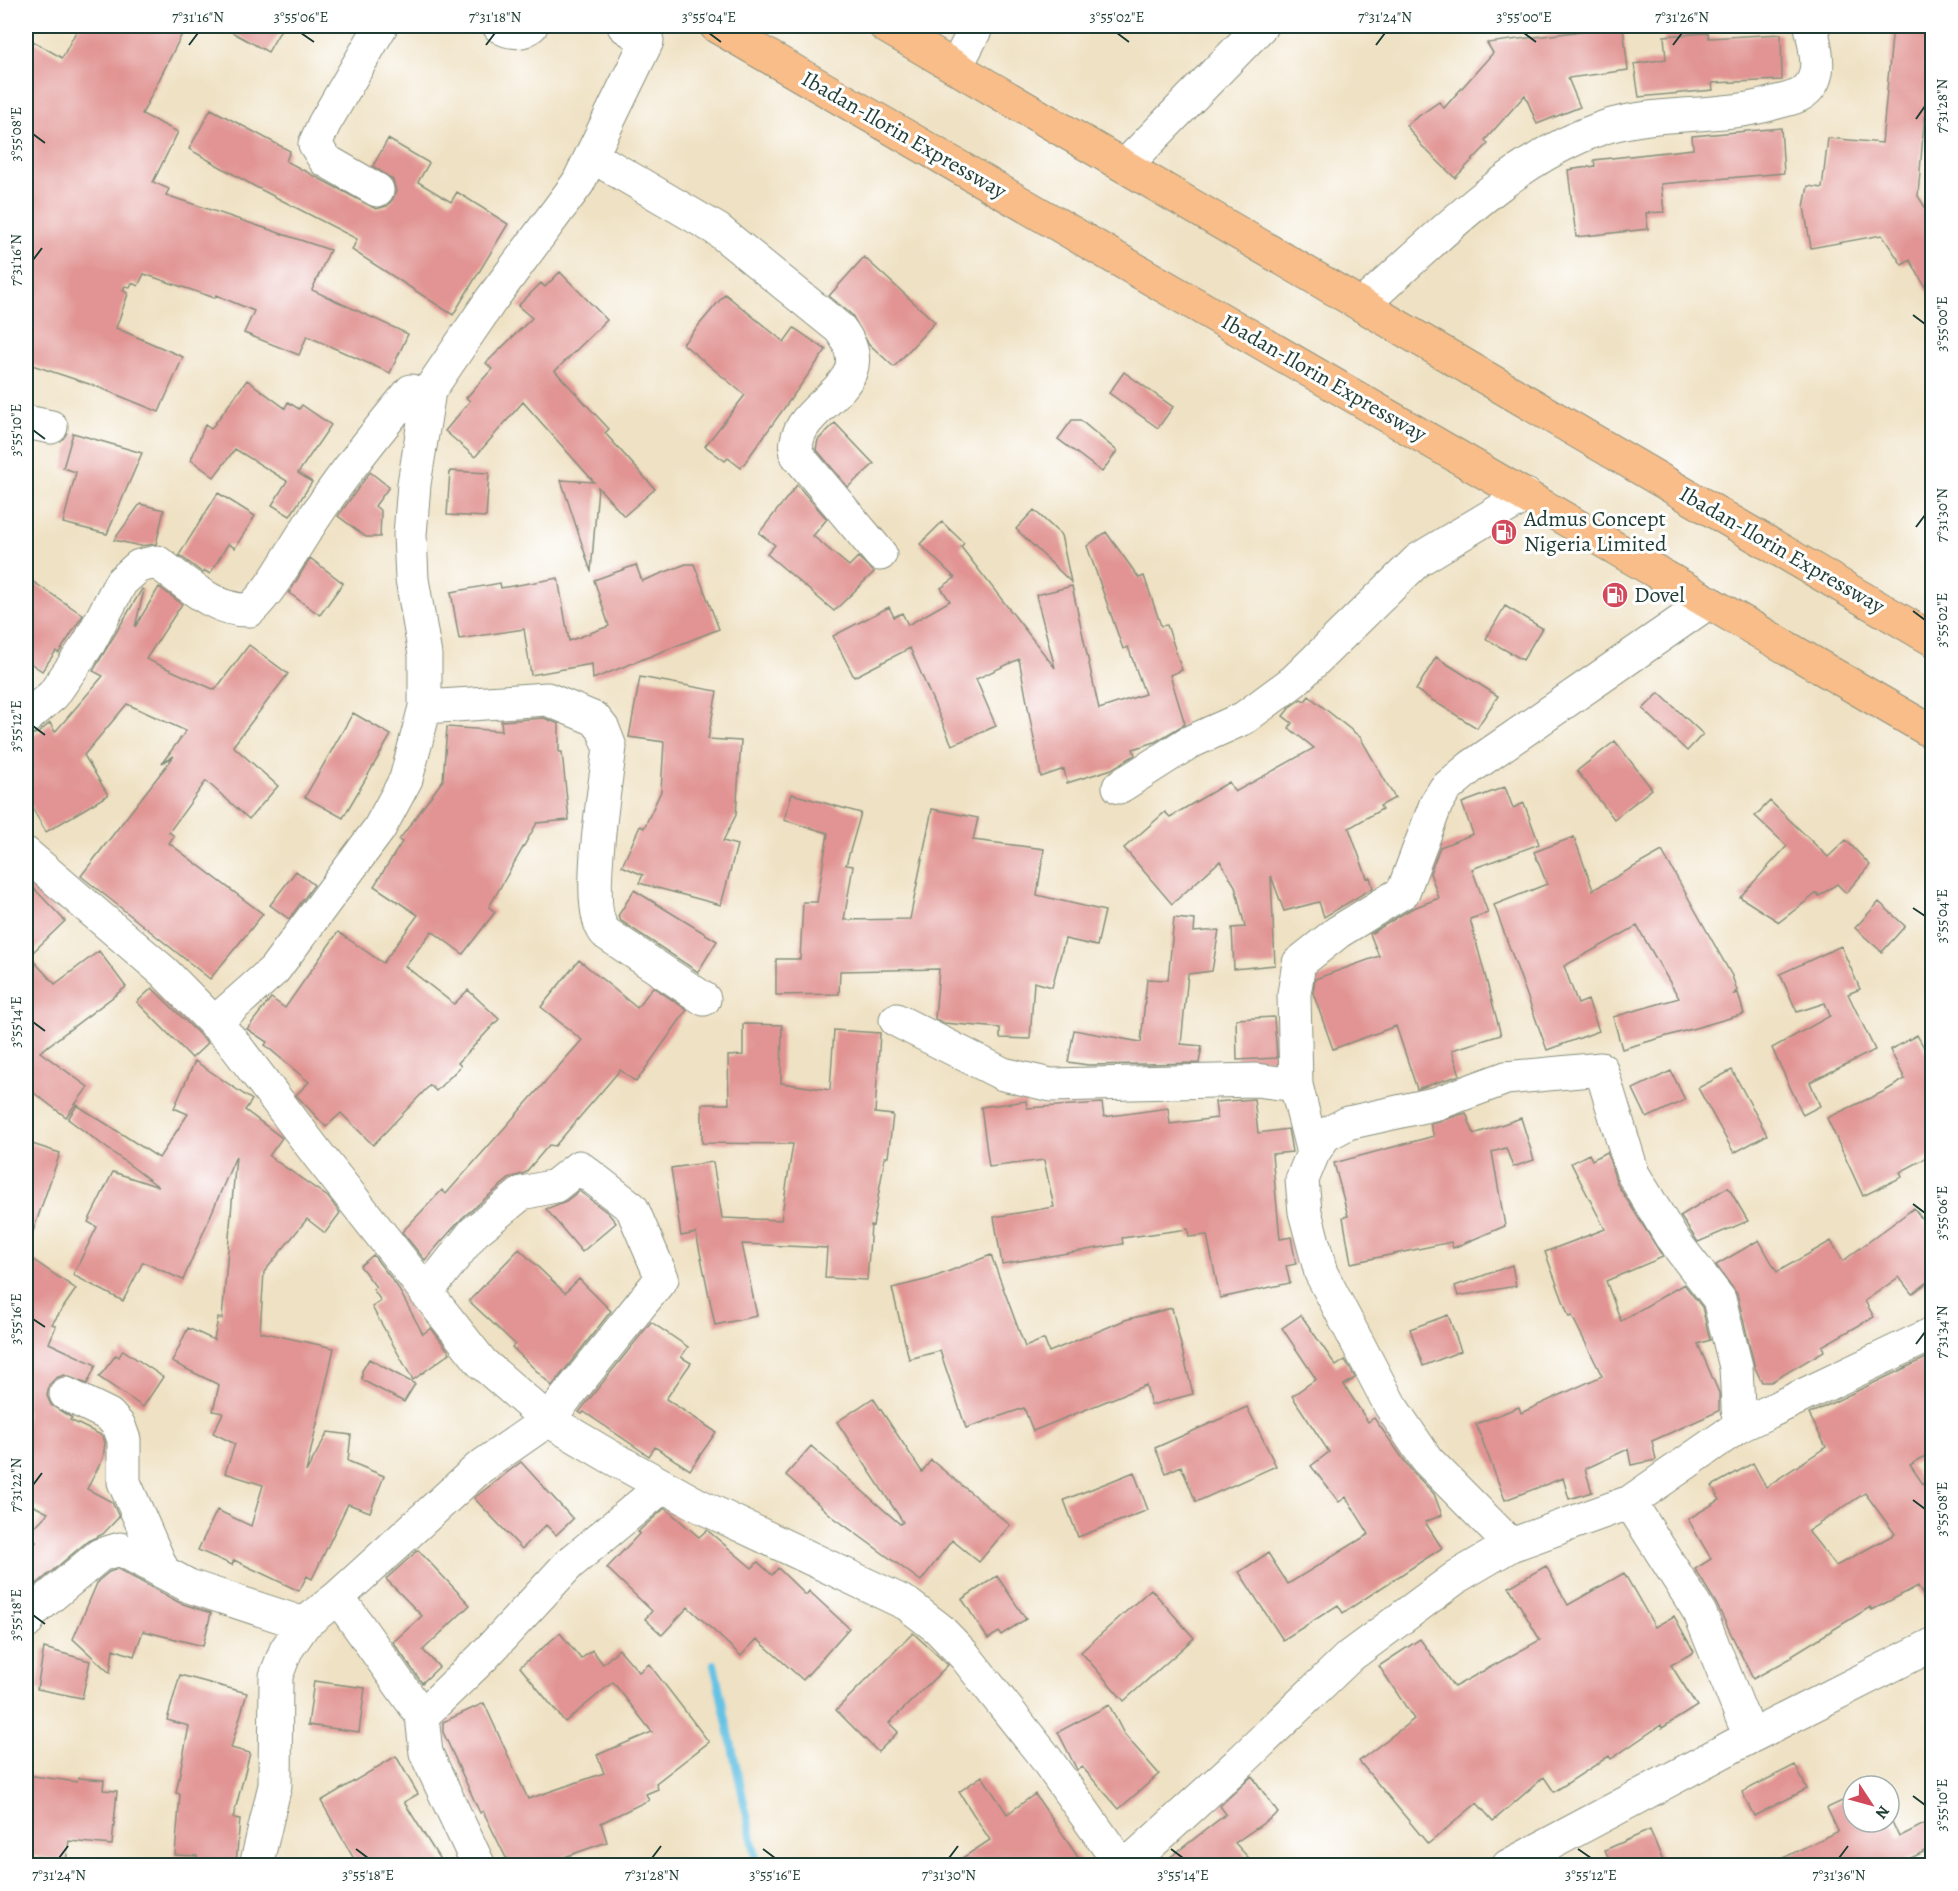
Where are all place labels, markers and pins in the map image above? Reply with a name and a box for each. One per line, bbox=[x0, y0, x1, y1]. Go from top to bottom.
place label: Admus Concept Nigeria Limited bbox=[1523, 504, 1667, 559]
fuel station icon: Admus Concept Nigeria Limited bbox=[1489, 517, 1519, 547]
fuel station icon: Dovel bbox=[1600, 580, 1630, 610]
place label: Dovel bbox=[1634, 580, 1685, 610]

